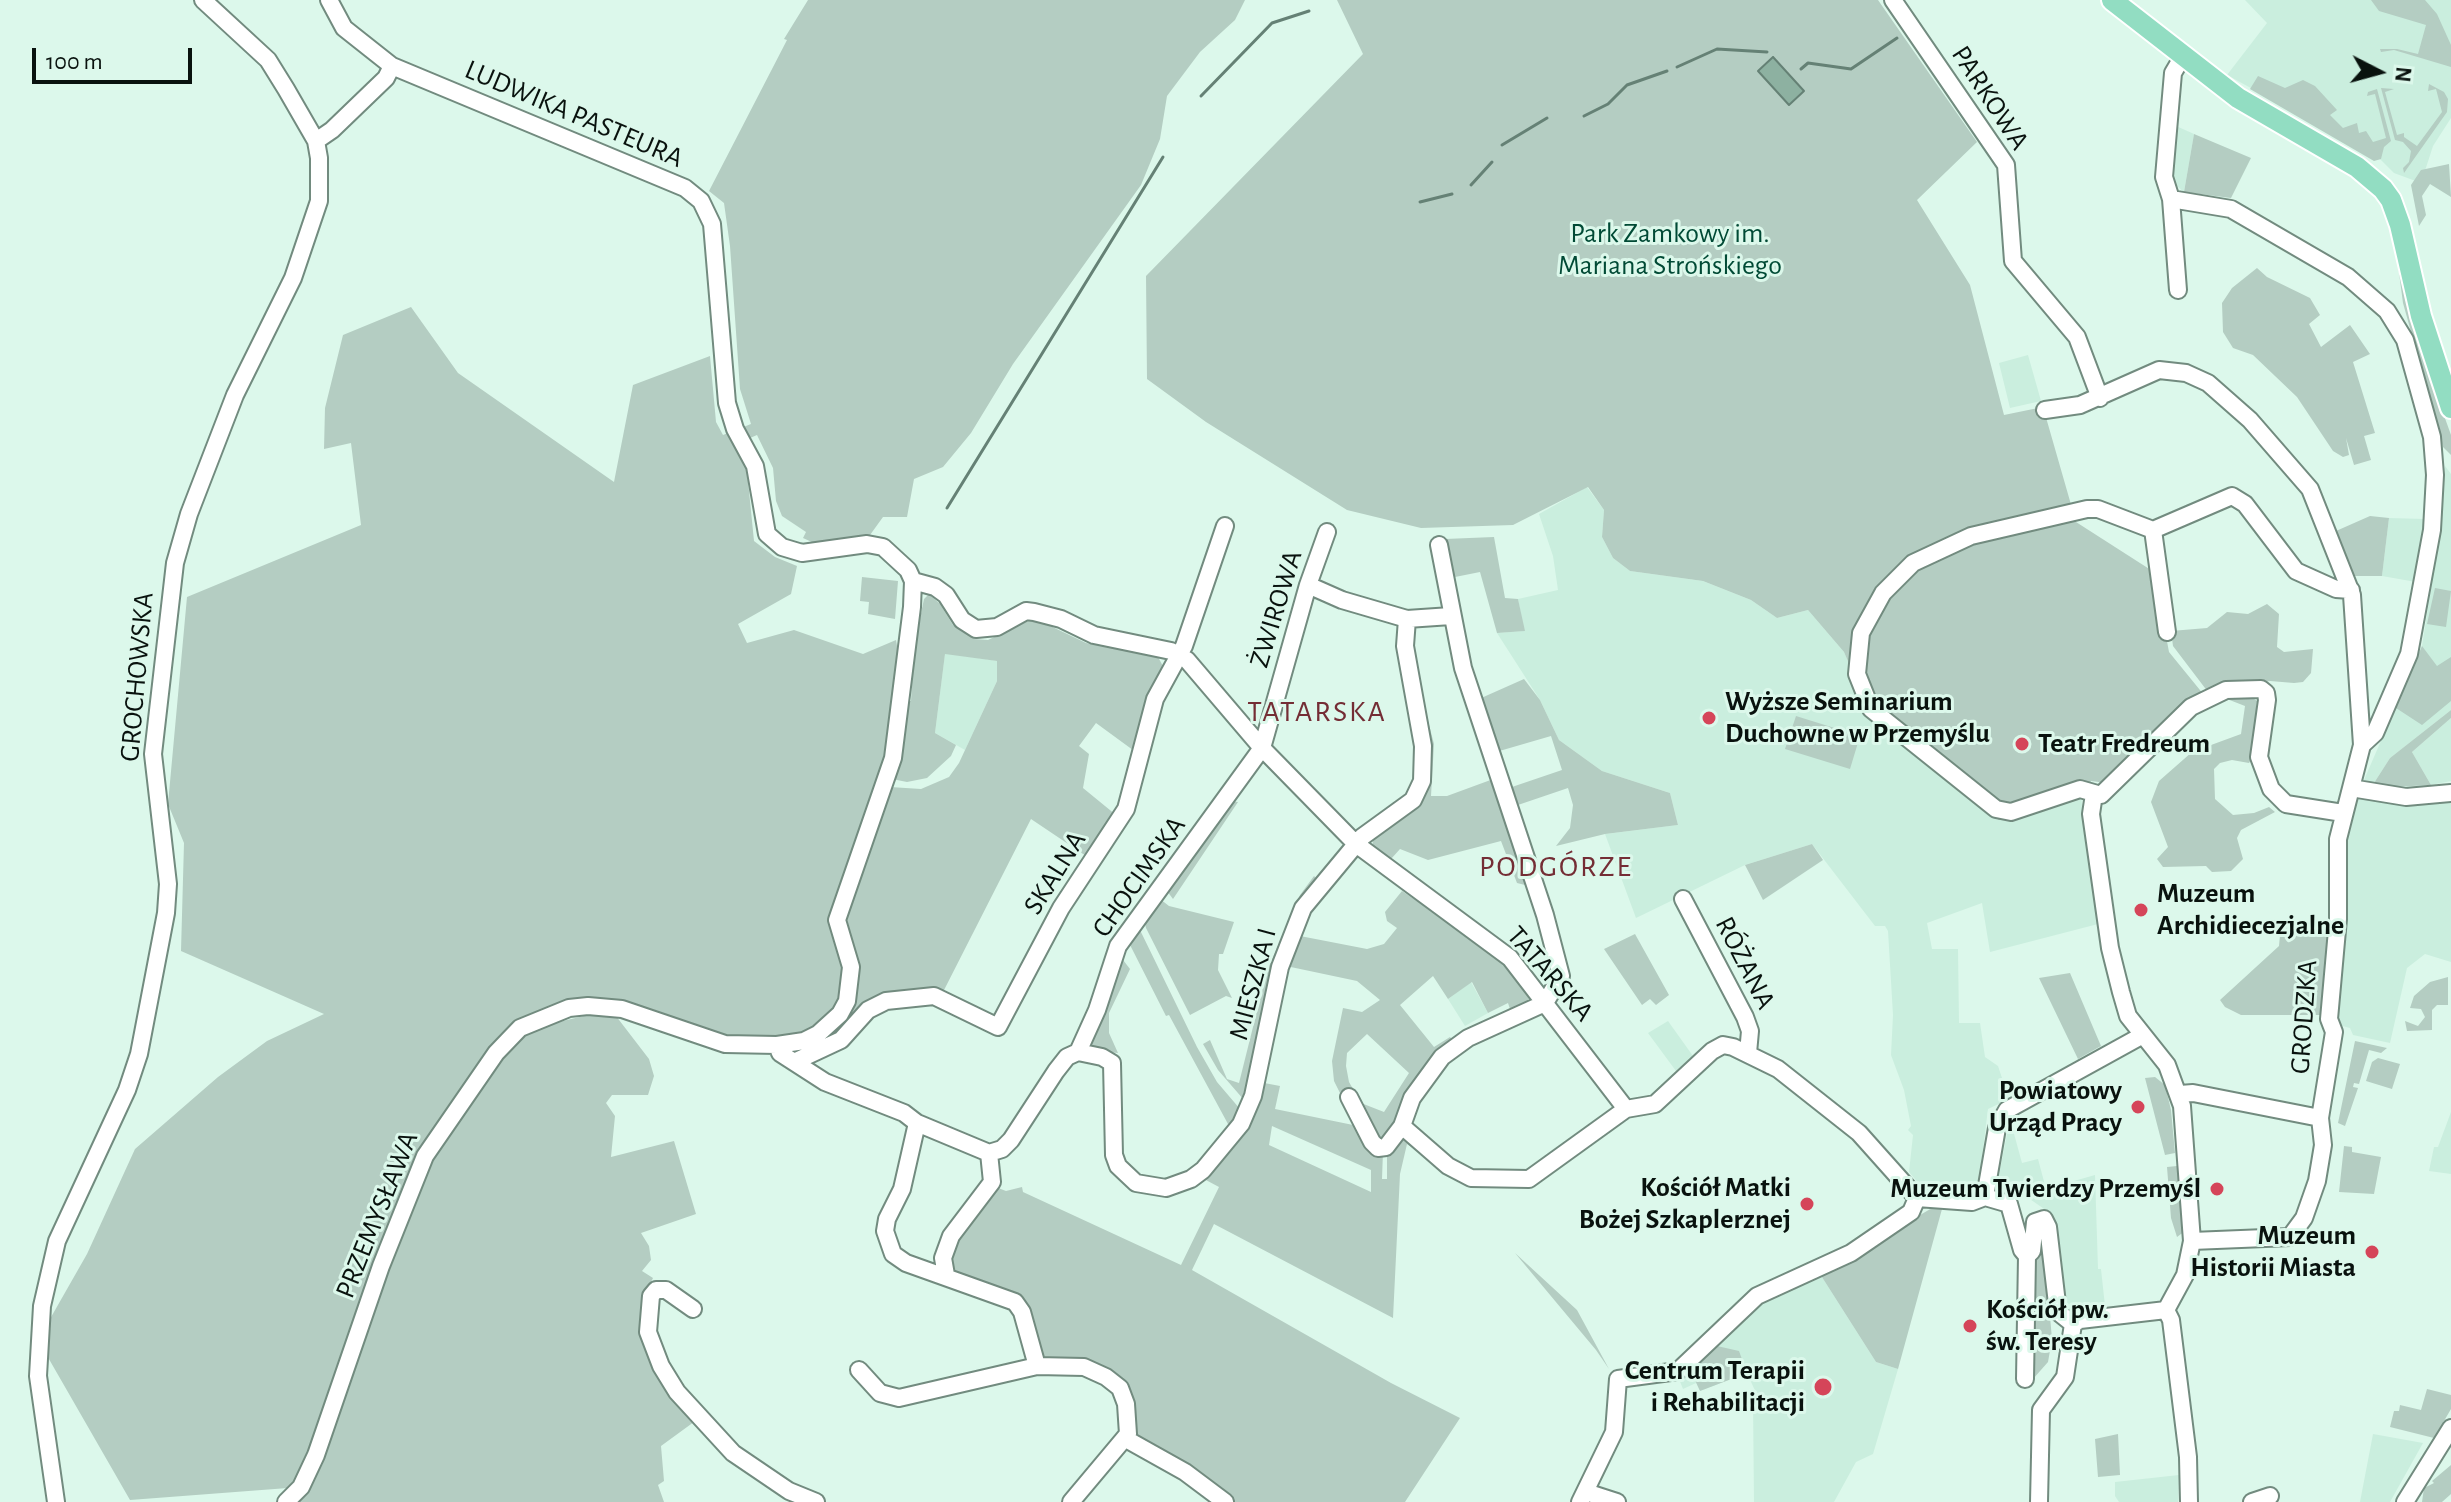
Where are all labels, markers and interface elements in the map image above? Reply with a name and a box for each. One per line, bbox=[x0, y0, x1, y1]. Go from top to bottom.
scale bar bbox=[36, 32, 196, 82]
north arrow bbox=[2339, 32, 2419, 112]
street label: PARKOWA bbox=[1944, 40, 2036, 156]
text: 100 m bbox=[46, 50, 103, 74]
street label: LUDWIKA PASTEURA bbox=[460, 53, 688, 175]
text: N bbox=[2391, 66, 2415, 83]
park label: Park Zamkowy im. Mariana Strońskiego bbox=[1558, 217, 1782, 283]
street label: ŻWIROWA bbox=[1242, 546, 1310, 672]
street label: GROCHOWSKA bbox=[113, 591, 161, 763]
place label: Wyższe Seminarium Duchowne w Przemyślu bbox=[1725, 685, 1990, 751]
district label: TATARSKA bbox=[1247, 694, 1387, 730]
marker: Wyższe Seminarium Duchowne w Przemyślu bbox=[1700, 709, 1718, 727]
place label: Teatr Fredreum bbox=[2038, 727, 2210, 761]
marker: Teatr Fredreum bbox=[2013, 735, 2031, 753]
street label: CHOCIMSKA bbox=[1085, 810, 1193, 944]
street label: SKALNA bbox=[1016, 825, 1094, 921]
district label: PODGÓRZE bbox=[1479, 849, 1633, 885]
place label: Muzeum Archidiecezjalne bbox=[2157, 877, 2344, 943]
marker: Muzeum Archidiecezjalne bbox=[2132, 901, 2150, 919]
street label: RÓŻANA bbox=[1707, 911, 1783, 1015]
street label: TATARSKA bbox=[1499, 919, 1601, 1029]
street label: MIESZKA I bbox=[1222, 924, 1284, 1044]
street label: GRODZKA bbox=[2283, 959, 2325, 1075]
place label: Powiatowy Urząd Pracy bbox=[1989, 1074, 2122, 1140]
marker: Powiatowy Urząd Pracy bbox=[2129, 1098, 2147, 1116]
street label: PRZEMYSŁAWA bbox=[328, 1127, 426, 1303]
place label: Kościół Matki Bożej Szkaplerznej bbox=[1579, 1171, 1791, 1237]
place label: Muzeum Twierdzy Przemyśl bbox=[1890, 1172, 2201, 1206]
marker: Muzeum Twierdzy Przemyśl bbox=[2208, 1180, 2226, 1198]
marker: Kościół Matki Bożej Szkaplerznej bbox=[1798, 1195, 1816, 1213]
place label: Muzeum Historii Miasta bbox=[2190, 1219, 2356, 1285]
marker: Muzeum Historii Miasta bbox=[2363, 1243, 2381, 1261]
place label: Kościół pw. św. Teresy bbox=[1986, 1293, 2109, 1359]
marker: Kościół pw. św. Teresy bbox=[1961, 1317, 1979, 1335]
place label: Centrum Terapii i Rehabilitacji bbox=[1625, 1354, 1805, 1420]
marker: Centrum Terapii i Rehabilitacji bbox=[1812, 1376, 1834, 1398]

